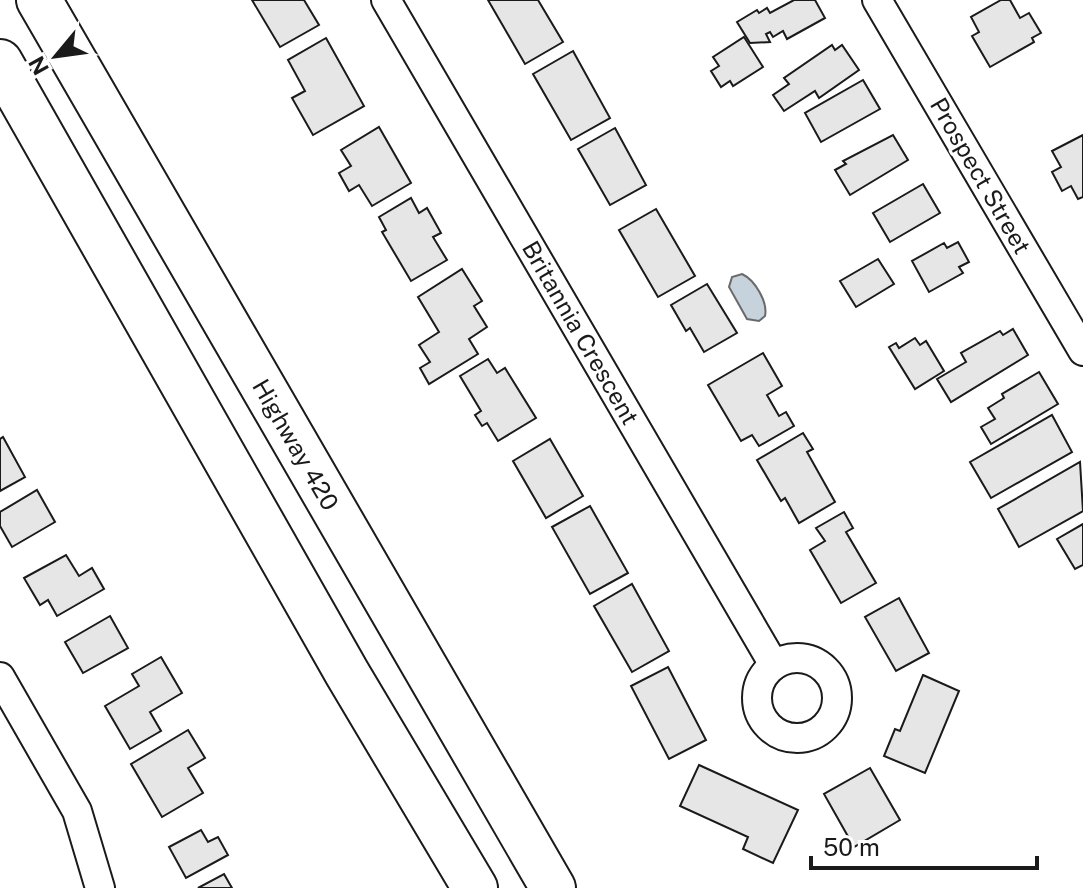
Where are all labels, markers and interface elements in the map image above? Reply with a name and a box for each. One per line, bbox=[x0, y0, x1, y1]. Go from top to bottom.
north arrow bbox=[16, 16, 96, 96]
text: N bbox=[23, 52, 54, 80]
street label: Prospect Street bbox=[925, 92, 1037, 259]
street label: Britannia Crescent bbox=[517, 236, 645, 429]
street label: Highway 420 bbox=[247, 374, 345, 515]
scale bar bbox=[811, 820, 1037, 870]
text: 50 m bbox=[823, 833, 880, 861]

